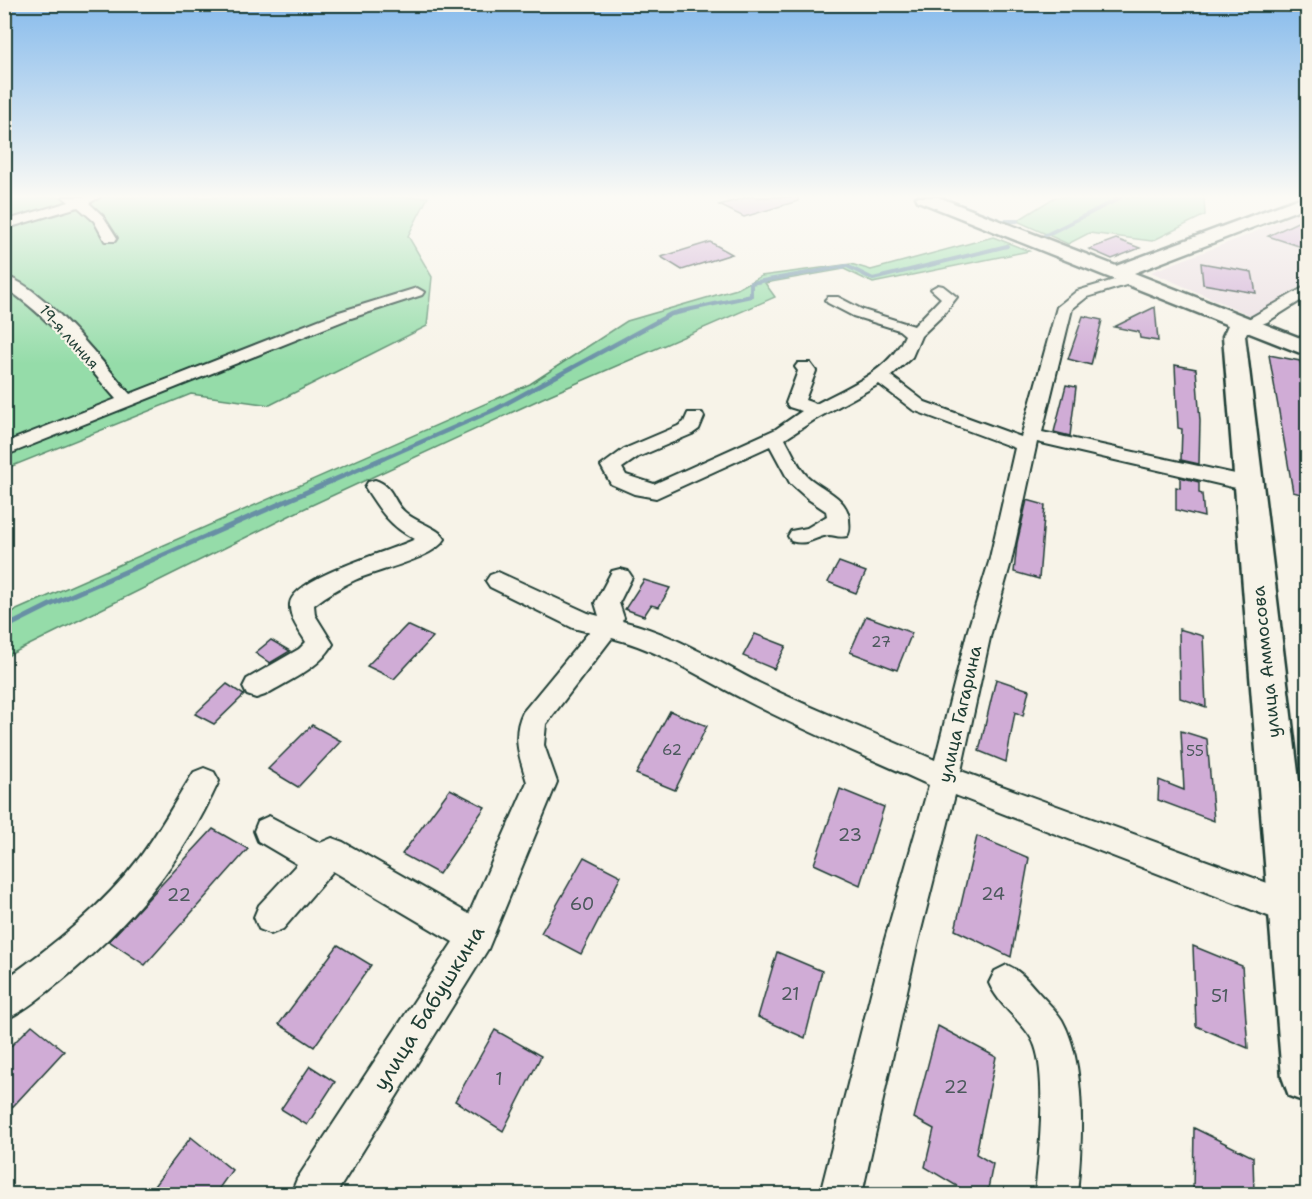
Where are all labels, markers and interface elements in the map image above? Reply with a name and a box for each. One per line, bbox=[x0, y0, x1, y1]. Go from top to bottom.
street label: 19-я линия bbox=[35, 300, 103, 374]
street label: улица Аммосова bbox=[1246, 585, 1286, 739]
house number: 27 bbox=[871, 632, 891, 652]
street label: улица Гагарина bbox=[933, 643, 987, 785]
house number: 62 bbox=[662, 740, 682, 760]
house number: 55 bbox=[1186, 741, 1204, 761]
house number: 23 bbox=[838, 823, 862, 847]
house number: 24 bbox=[981, 882, 1005, 906]
house number: 22 bbox=[167, 883, 191, 907]
house number: 60 bbox=[570, 892, 594, 916]
street label: улица Бабушкина bbox=[367, 920, 491, 1096]
house number: 21 bbox=[780, 982, 800, 1006]
house number: 51 bbox=[1211, 984, 1229, 1008]
house number: 1 bbox=[495, 1067, 503, 1091]
house number: 22 bbox=[944, 1075, 968, 1099]

